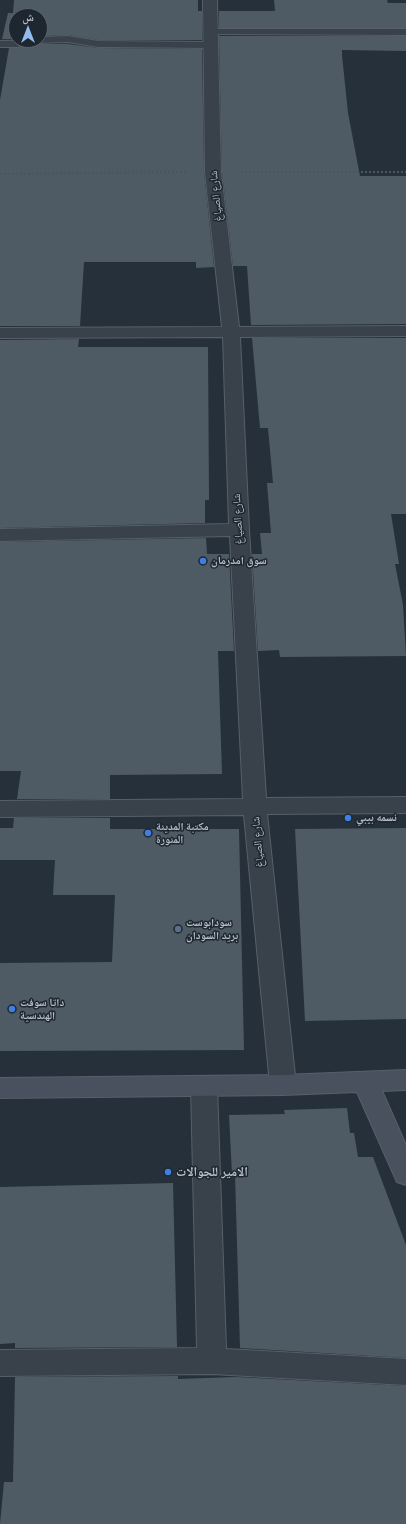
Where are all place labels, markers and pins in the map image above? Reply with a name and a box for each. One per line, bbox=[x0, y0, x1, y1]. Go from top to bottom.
place label: سوق امدرمان bbox=[211, 554, 267, 568]
marker: سوق امدرمان bbox=[198, 556, 208, 566]
place label: نسمه بيبي bbox=[356, 811, 397, 825]
marker: نسمه بيبي bbox=[343, 813, 353, 823]
place label: مكتبة المدينة المنورة bbox=[156, 820, 209, 846]
marker: مكتبة المدينة المنورة bbox=[143, 828, 153, 838]
place label: سودابوست بريد السودان bbox=[186, 916, 238, 942]
marker: سودابوست بريد السودان bbox=[173, 924, 183, 934]
place label: داتا سوفت الهندسية bbox=[20, 996, 64, 1022]
marker: داتا سوفت الهندسية bbox=[7, 1004, 17, 1014]
place label: الامير للجوالات bbox=[176, 1164, 248, 1180]
marker: الامير للجوالات bbox=[163, 1167, 173, 1177]

